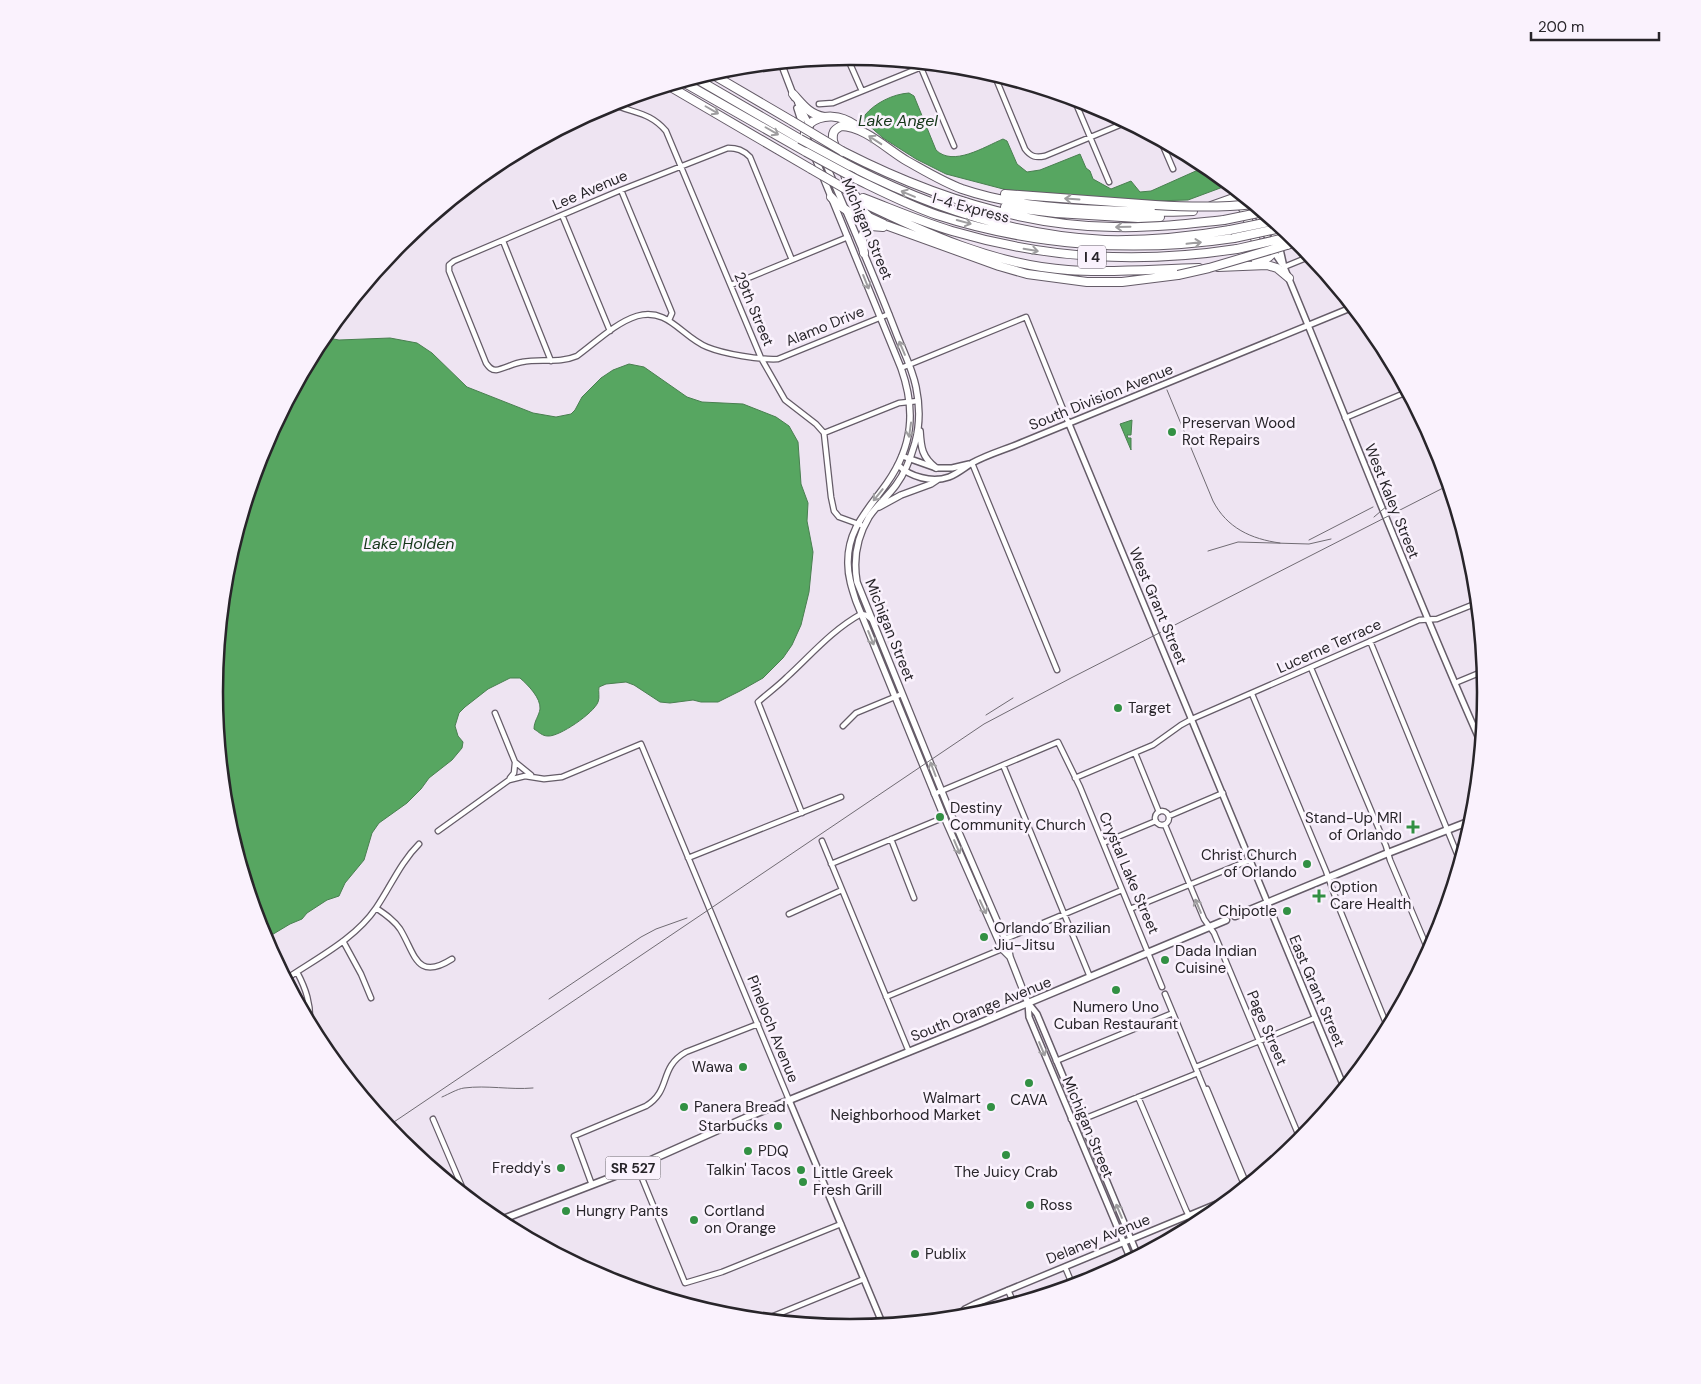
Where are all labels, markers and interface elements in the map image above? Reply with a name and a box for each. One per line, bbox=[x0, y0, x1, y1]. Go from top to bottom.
scale bar bbox=[1531, 10, 1658, 42]
text: 200 m bbox=[1538, 17, 1584, 37]
one-way arrow bbox=[704, 106, 718, 116]
water label: Lake Angel bbox=[858, 110, 938, 131]
one-way arrow bbox=[764, 127, 778, 137]
one-way arrow bbox=[868, 135, 882, 145]
street label: Lee Avenue bbox=[549, 165, 631, 215]
street label: Michigan Street bbox=[837, 175, 897, 283]
street label: I-4 Express bbox=[930, 188, 1012, 228]
one-way arrow bbox=[901, 189, 916, 199]
one-way arrow bbox=[1064, 195, 1080, 204]
one-way arrow bbox=[955, 218, 971, 228]
one-way arrow bbox=[1116, 222, 1132, 232]
one-way arrow bbox=[1186, 238, 1202, 248]
one-way arrow bbox=[1022, 245, 1038, 255]
road number: I 4 bbox=[1078, 246, 1106, 268]
street label: 29th Street bbox=[729, 269, 779, 349]
one-way arrow bbox=[862, 274, 871, 289]
street label: Alamo Drive bbox=[783, 301, 867, 351]
one-way arrow bbox=[897, 341, 906, 356]
street label: South Division Avenue bbox=[1026, 359, 1176, 435]
place label: Preservan Wood Rot Repairs bbox=[1182, 413, 1295, 450]
one-way arrow bbox=[905, 421, 915, 437]
marker: Preservan Wood Rot Repairs bbox=[1166, 426, 1178, 438]
street label: West Kaley Street bbox=[1360, 441, 1424, 562]
one-way arrow bbox=[872, 488, 883, 501]
water label: Lake Holden bbox=[363, 533, 455, 554]
street label: West Grant Street bbox=[1124, 544, 1192, 668]
street label: Michigan Street bbox=[860, 576, 920, 684]
street label: Lucerne Terrace bbox=[1274, 614, 1384, 678]
one-way arrow bbox=[866, 630, 876, 645]
place label: Target bbox=[1128, 698, 1171, 718]
marker: Target bbox=[1112, 702, 1124, 714]
one-way arrow bbox=[928, 762, 937, 777]
place label: Destiny Community Church bbox=[950, 798, 1086, 835]
place label: Stand-Up MRI of Orlando bbox=[1305, 808, 1402, 845]
street label: Crystal Lake Street bbox=[1094, 809, 1164, 937]
marker: Destiny Community Church bbox=[934, 811, 946, 823]
marker: Stand-Up MRI of Orlando bbox=[1406, 820, 1420, 834]
one-way arrow bbox=[952, 839, 962, 854]
place label: Christ Church of Orlando bbox=[1201, 845, 1297, 882]
marker: Christ Church of Orlando bbox=[1301, 858, 1313, 870]
place label: Option Care Health bbox=[1330, 877, 1411, 914]
marker: Option Care Health bbox=[1312, 889, 1326, 903]
one-way arrow bbox=[978, 899, 988, 914]
one-way arrow bbox=[1193, 899, 1203, 914]
place label: Chipotle bbox=[1218, 901, 1277, 921]
marker: Chipotle bbox=[1281, 905, 1293, 917]
place label: Orlando Brazilian Jiu-Jitsu bbox=[994, 918, 1111, 955]
marker: Orlando Brazilian Jiu-Jitsu bbox=[978, 931, 990, 943]
street label: East Grant Street bbox=[1284, 932, 1350, 1050]
place label: Dada Indian Cuisine bbox=[1175, 941, 1257, 978]
marker: Dada Indian Cuisine bbox=[1159, 954, 1171, 966]
street label: Pineloch Avenue bbox=[742, 972, 804, 1086]
street label: South Orange Avenue bbox=[908, 972, 1054, 1046]
marker: Numero Uno Cuban Restaurant bbox=[1110, 984, 1122, 996]
street label: Page Street bbox=[1242, 987, 1292, 1069]
place label: Numero Uno Cuban Restaurant bbox=[1054, 997, 1178, 1034]
one-way arrow bbox=[1039, 1042, 1048, 1057]
place label: Wawa bbox=[692, 1057, 733, 1077]
marker: Wawa bbox=[737, 1061, 749, 1073]
street label: Michigan Street bbox=[1058, 1073, 1118, 1181]
marker: CAVA bbox=[1023, 1077, 1035, 1089]
place label: Walmart Neighborhood Market bbox=[830, 1088, 981, 1125]
place label: CAVA bbox=[1010, 1090, 1048, 1110]
place label: Panera Bread bbox=[694, 1097, 786, 1117]
marker: Panera Bread bbox=[678, 1101, 690, 1113]
marker: Walmart Neighborhood Market bbox=[985, 1101, 997, 1113]
place label: Starbucks bbox=[698, 1116, 768, 1136]
marker: Starbucks bbox=[772, 1120, 784, 1132]
place label: PDQ bbox=[758, 1141, 789, 1161]
marker: PDQ bbox=[742, 1145, 754, 1157]
marker: The Juicy Crab bbox=[1000, 1149, 1012, 1161]
road number: SR 527 bbox=[606, 1156, 660, 1180]
place label: Freddy's bbox=[492, 1158, 551, 1178]
place label: Talkin' Tacos bbox=[706, 1160, 791, 1180]
marker: Freddy's bbox=[555, 1162, 567, 1174]
place label: The Juicy Crab bbox=[954, 1162, 1058, 1182]
place label: Little Greek Fresh Grill bbox=[813, 1163, 894, 1200]
marker: Talkin' Tacos bbox=[795, 1164, 807, 1176]
marker: Little Greek Fresh Grill bbox=[797, 1176, 809, 1188]
place label: Ross bbox=[1040, 1195, 1072, 1215]
marker: Ross bbox=[1024, 1199, 1036, 1211]
place label: Hungry Pants bbox=[576, 1201, 668, 1221]
place label: Cortland on Orange bbox=[704, 1201, 776, 1238]
one-way arrow bbox=[1113, 1204, 1123, 1219]
marker: Hungry Pants bbox=[560, 1205, 572, 1217]
street label: Delaney Avenue bbox=[1043, 1209, 1153, 1269]
marker: Cortland on Orange bbox=[688, 1214, 700, 1226]
place label: Publix bbox=[925, 1244, 967, 1264]
marker: Publix bbox=[909, 1248, 921, 1260]

